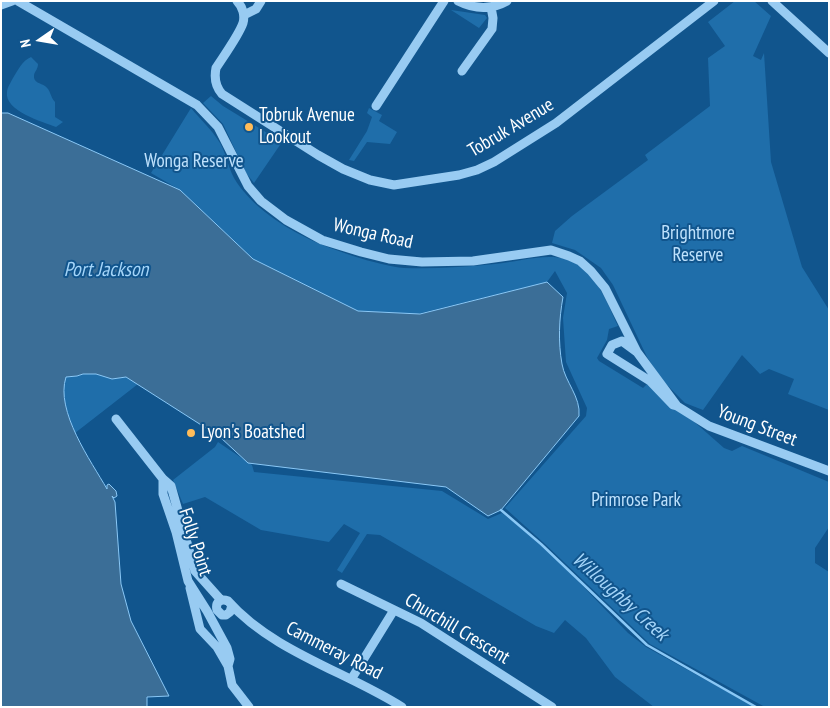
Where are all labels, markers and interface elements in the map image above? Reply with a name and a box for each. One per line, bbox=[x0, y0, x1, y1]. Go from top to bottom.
north arrow bbox=[15, 15, 65, 65]
text: N bbox=[16, 38, 35, 49]
street label: Tobruk Avenue bbox=[464, 94, 558, 162]
place label: Tobruk Avenue Lookout bbox=[259, 105, 355, 149]
marker: Tobruk Avenue Lookout bbox=[243, 121, 255, 133]
park label: Wonga Reserve bbox=[144, 151, 244, 173]
street label: Wonga Road bbox=[331, 214, 415, 254]
park label: Brightmore Reserve bbox=[661, 223, 735, 267]
water label: Port Jackson bbox=[64, 258, 148, 282]
street label: Young Street bbox=[714, 400, 800, 452]
place label: Lyon's Boatshed bbox=[201, 422, 305, 444]
marker: Lyon's Boatshed bbox=[185, 427, 197, 439]
park label: Primrose Park bbox=[591, 490, 681, 512]
street label: Folly Point bbox=[173, 505, 217, 579]
water label: Willoughby Creek bbox=[567, 548, 673, 646]
street label: Churchill Crescent bbox=[400, 589, 514, 669]
street label: Cammeray Road bbox=[282, 617, 386, 685]

